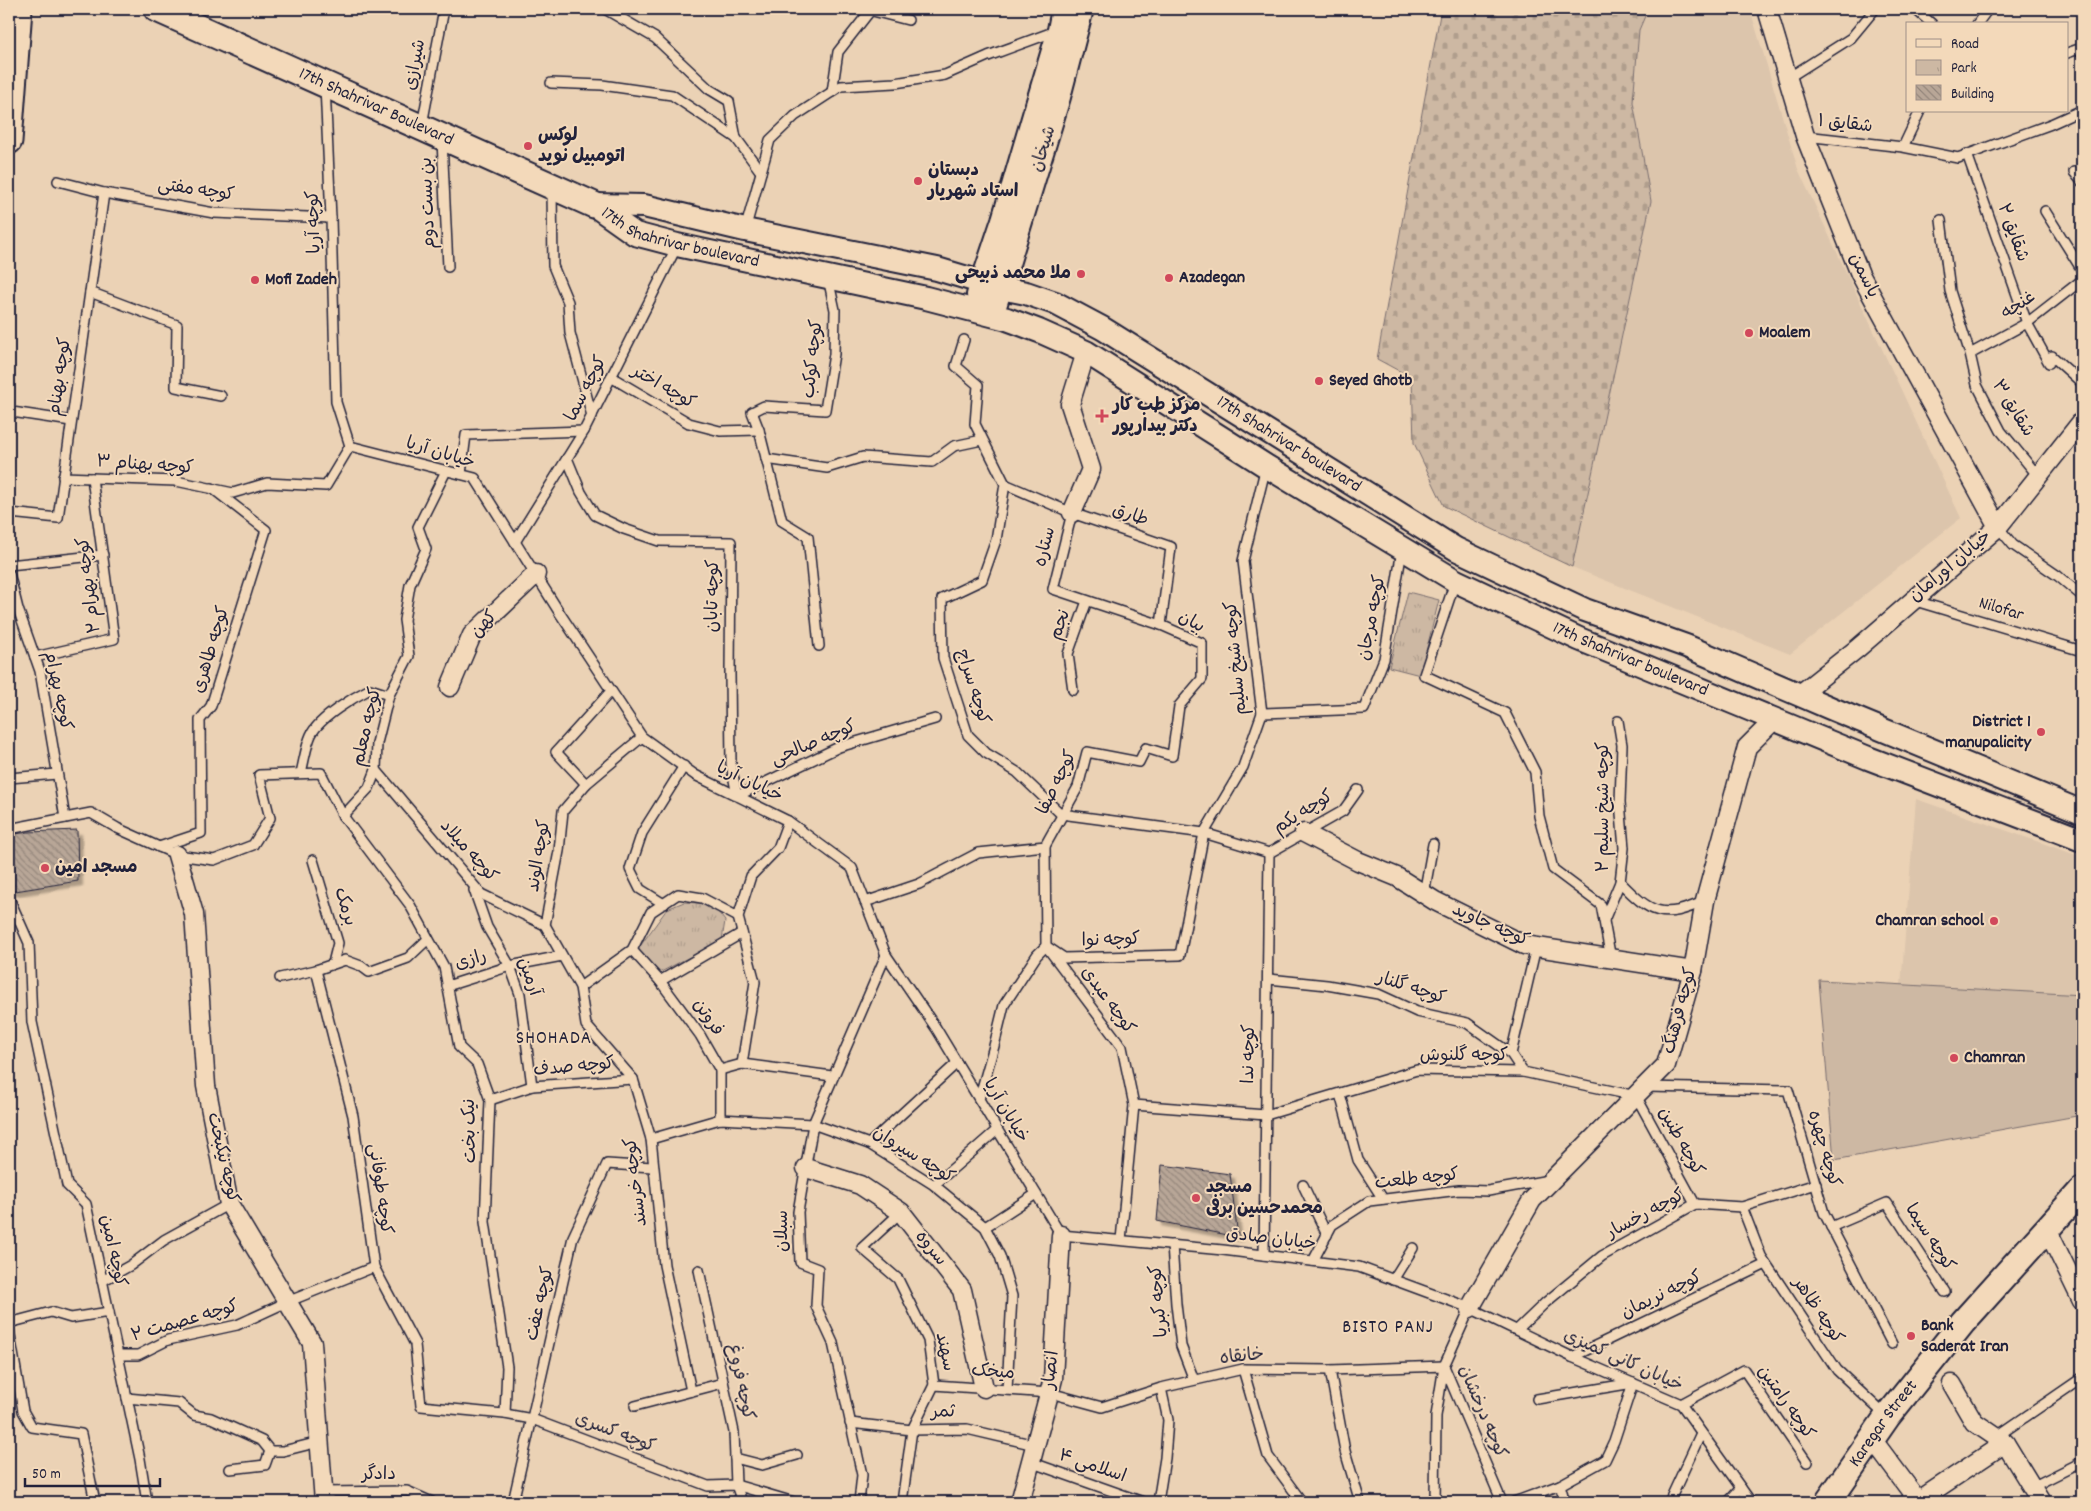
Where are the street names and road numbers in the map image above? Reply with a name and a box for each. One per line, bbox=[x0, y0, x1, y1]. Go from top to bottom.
street label: شیرازی bbox=[399, 37, 433, 93]
street label: 17th Shahrivar Boulevard bbox=[295, 62, 457, 153]
street label: شقایق ۱ bbox=[1816, 110, 1874, 140]
street label: شیخان bbox=[1025, 123, 1063, 175]
street label: بن بست دوم bbox=[415, 157, 443, 249]
street label: کوچه مفتی bbox=[156, 173, 236, 209]
street label: کوچه آریا bbox=[301, 190, 329, 254]
street label: شقایق ۲ bbox=[1990, 200, 2034, 266]
street label: 17th Shahrivar boulevard bbox=[596, 201, 761, 275]
street label: یاسمن bbox=[1841, 249, 1885, 303]
street label: غنچه bbox=[1997, 286, 2041, 326]
street label: کوچه کوکب bbox=[797, 318, 831, 400]
street label: کوچه بهنام bbox=[43, 336, 79, 418]
street label: کوچه سما bbox=[560, 352, 614, 426]
street label: کوچه اختر bbox=[624, 359, 700, 417]
street label: شقایق ۳ bbox=[1985, 376, 2039, 442]
street label: 17th Shahrivar boulevard bbox=[1211, 390, 1366, 499]
street label: خیابان آریا bbox=[402, 432, 478, 476]
street label: کوچه بهنام ۳ bbox=[95, 450, 195, 482]
street label: طارق bbox=[1109, 498, 1151, 534]
street label: ستاره bbox=[1029, 524, 1063, 570]
street label: خیابان اورامان bbox=[1904, 525, 1998, 609]
street label: کوچه بهرام ۲ bbox=[72, 535, 108, 635]
street label: کوچه تابان bbox=[701, 559, 727, 633]
street label: کوچه مرجان bbox=[1352, 573, 1394, 663]
street label: Nilofar bbox=[1975, 591, 2027, 629]
street label: کوچه شیخ سلیم bbox=[1220, 600, 1254, 716]
street label: کوچه طاهری bbox=[187, 603, 237, 697]
street label: کهن bbox=[466, 605, 505, 645]
street label: نجم bbox=[1044, 606, 1078, 644]
street label: بیان bbox=[1173, 606, 1209, 640]
street label: 17th Shahrivar boulevard bbox=[1548, 616, 1712, 703]
street label: کوچه سراج bbox=[949, 646, 995, 728]
street label: کوچه بهرام bbox=[36, 649, 78, 733]
street label: کوچه معلم bbox=[347, 685, 389, 769]
street label: کوچه صالحی bbox=[767, 715, 861, 773]
street label: کوچه شیخ سلیم ۲ bbox=[1592, 742, 1617, 872]
street label: کوچه صفا bbox=[1032, 746, 1084, 819]
street label: خیابان آریا bbox=[712, 756, 786, 810]
street label: کوچه یکم bbox=[1269, 785, 1339, 841]
street label: کوچه میلاد bbox=[433, 815, 503, 889]
street label: کوچه الوند bbox=[522, 818, 558, 894]
street label: برمک bbox=[326, 885, 362, 929]
street label: کوچه جاوید bbox=[1447, 898, 1533, 954]
street label: کوچه نوا bbox=[1081, 927, 1141, 955]
street label: رازی bbox=[452, 944, 490, 978]
street label: آرمین bbox=[510, 954, 547, 1001]
street label: کوچه عبدی bbox=[1074, 962, 1140, 1040]
street label: کوچه گلنار bbox=[1371, 965, 1449, 1012]
street label: کوچه فرهنگ bbox=[1657, 965, 1705, 1057]
street label: فروتن bbox=[685, 994, 729, 1042]
street label: کوچه ندا bbox=[1237, 1024, 1263, 1084]
street label: کوچه گلنوش bbox=[1420, 1044, 1508, 1069]
street label: کوچه صدف bbox=[532, 1052, 616, 1084]
street label: خیابان آریا bbox=[976, 1074, 1034, 1148]
street label: نیک بخت bbox=[458, 1098, 484, 1164]
street label: کوچه طنین bbox=[1651, 1103, 1709, 1181]
street label: کوچه چهره bbox=[1800, 1107, 1846, 1191]
street label: کوچه نیکبخت bbox=[199, 1110, 245, 1206]
street label: کوچه سیروان bbox=[867, 1121, 959, 1191]
street label: کوچه خرسند bbox=[619, 1136, 655, 1228]
street label: کوچه طوفانی bbox=[360, 1142, 398, 1236]
street label: کوچه طلعت bbox=[1374, 1163, 1461, 1197]
street label: کوچه رخسار bbox=[1601, 1184, 1690, 1247]
street label: کوچه سیما bbox=[1898, 1199, 1960, 1277]
street label: سبلان bbox=[771, 1210, 796, 1252]
street label: کوچه امین bbox=[92, 1213, 132, 1290]
street label: خیابان صادق bbox=[1224, 1222, 1318, 1258]
street label: سروه bbox=[908, 1226, 952, 1272]
street label: کوچه کبریا bbox=[1144, 1263, 1176, 1338]
street label: کوچه عفت bbox=[520, 1264, 562, 1344]
street label: کوچه نریمان bbox=[1617, 1265, 1707, 1326]
street label: کوچه ظاهر bbox=[1784, 1271, 1849, 1350]
street label: کوچه عصمت ۲ bbox=[128, 1295, 242, 1349]
street label: خیابان کانی کمیزی bbox=[1559, 1323, 1687, 1399]
street label: سهند bbox=[928, 1330, 960, 1374]
street label: کوچه فروغ bbox=[720, 1342, 760, 1423]
street label: خانقاه bbox=[1219, 1342, 1265, 1372]
street label: انصار bbox=[1037, 1349, 1067, 1393]
street label: میخک bbox=[970, 1359, 1016, 1387]
street label: کوچه رامتین bbox=[1750, 1361, 1820, 1445]
street label: کوچه درخشان bbox=[1451, 1362, 1513, 1463]
street label: Karegar Street bbox=[1843, 1375, 1924, 1472]
street label: ثمر bbox=[929, 1400, 956, 1426]
street label: کوچه کسری bbox=[571, 1406, 659, 1460]
street label: اسلامی ۴ bbox=[1055, 1444, 1129, 1490]
street label: دادگر bbox=[360, 1463, 396, 1488]

